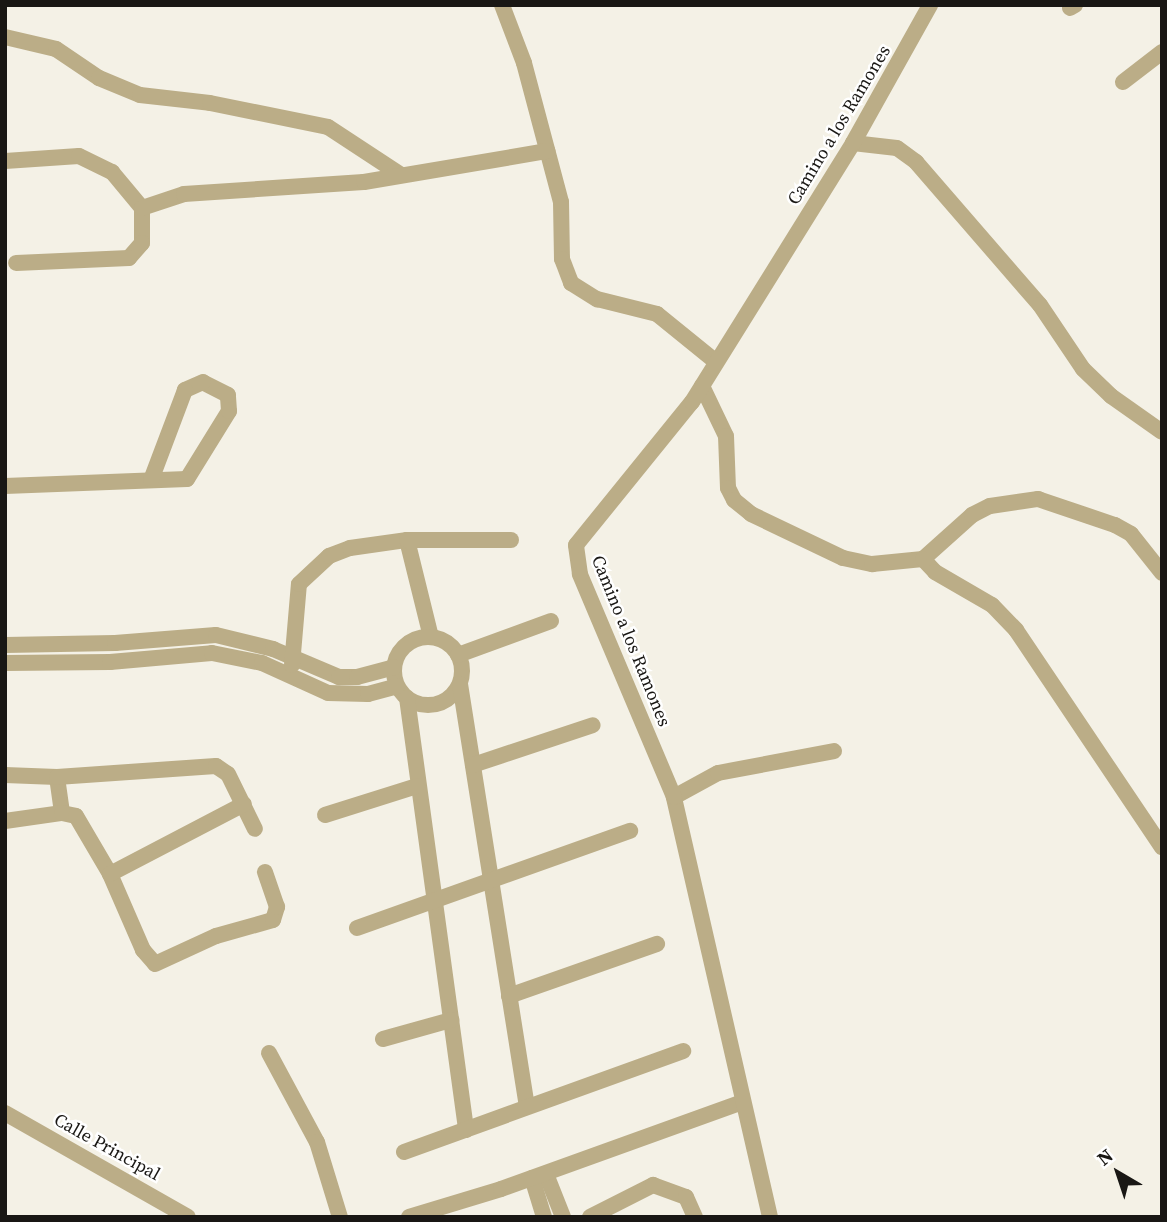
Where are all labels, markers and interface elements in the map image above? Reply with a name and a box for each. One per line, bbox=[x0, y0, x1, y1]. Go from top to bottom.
street label: Camino a los Ramones bbox=[783, 41, 895, 209]
street label: Camino a los Ramones bbox=[587, 552, 675, 730]
street label: Calle Principal bbox=[50, 1109, 164, 1185]
north arrow bbox=[1083, 1138, 1153, 1208]
text: N bbox=[1091, 1142, 1118, 1171]

